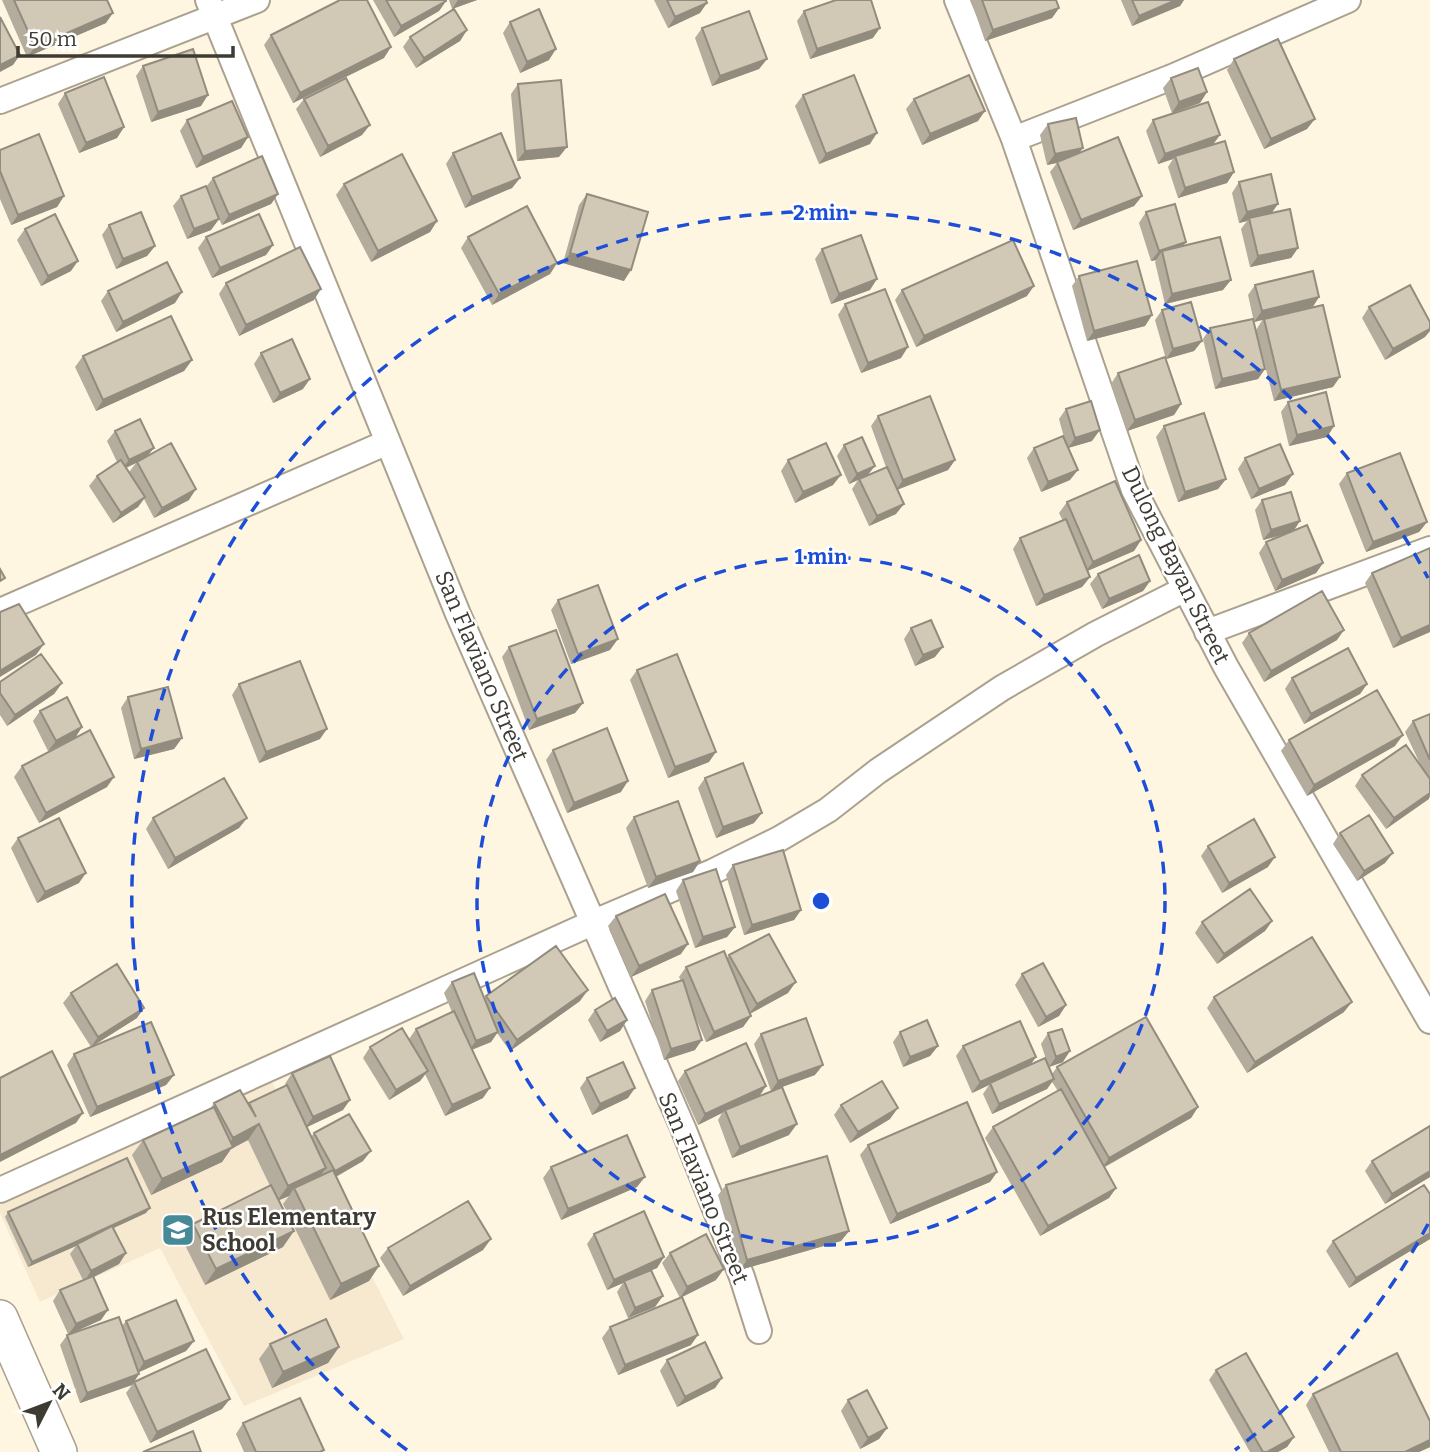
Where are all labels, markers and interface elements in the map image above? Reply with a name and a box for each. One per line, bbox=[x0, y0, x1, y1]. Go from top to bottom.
scale bar bbox=[18, 14, 233, 58]
text: 50 m bbox=[28, 26, 77, 52]
text: 2 min bbox=[793, 200, 849, 226]
street label: Dulong Bayan Street bbox=[1116, 461, 1236, 669]
text: 1 min bbox=[794, 544, 848, 570]
street label: San Flaviano Street bbox=[429, 566, 535, 766]
centre of rings bbox=[809, 889, 833, 913]
street label: San Flaviano Street bbox=[653, 1088, 755, 1288]
place label: Rus Elementary School bbox=[202, 1203, 376, 1257]
school or university icon: Rus Elementary School bbox=[159, 1211, 197, 1249]
north arrow bbox=[14, 1368, 84, 1438]
text: N bbox=[48, 1379, 75, 1405]

